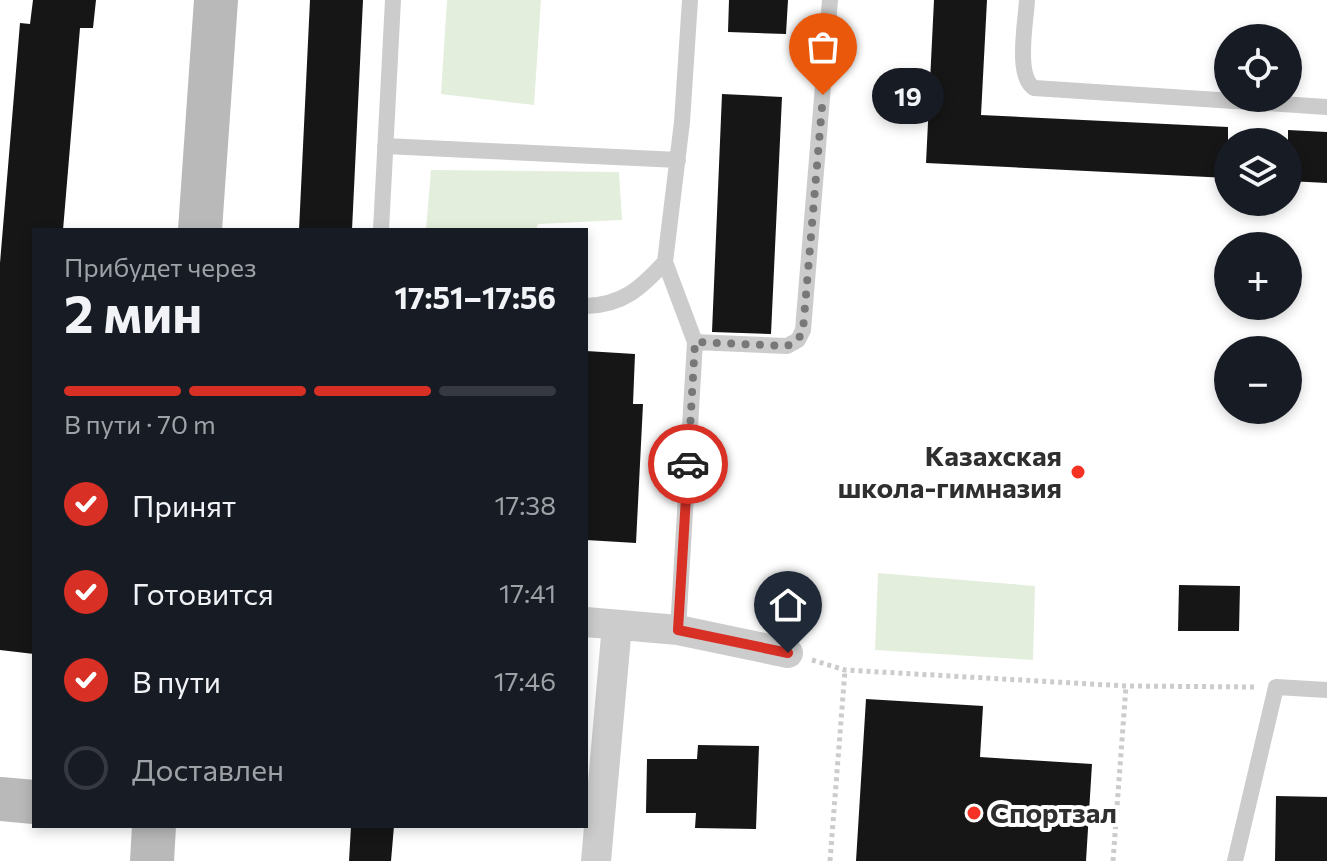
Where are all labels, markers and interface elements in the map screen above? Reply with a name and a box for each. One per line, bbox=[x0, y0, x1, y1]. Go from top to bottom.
pin bbox=[789, 13, 857, 95]
map controls bbox=[1214, 24, 1302, 424]
button: locate bbox=[1214, 24, 1302, 112]
icon: bag bbox=[801, 25, 845, 69]
callout: 19 bbox=[871, 67, 943, 123]
text: 19 bbox=[894, 80, 922, 111]
button: layers bbox=[1214, 128, 1302, 216]
button: + bbox=[1214, 232, 1302, 320]
text: Прибудет через bbox=[64, 251, 257, 282]
text: 17:51–17:56 bbox=[395, 278, 556, 315]
text: 2 мин bbox=[64, 280, 202, 344]
button: − bbox=[1214, 336, 1302, 424]
text: В пути · 70 m bbox=[64, 408, 216, 439]
courier bbox=[648, 424, 728, 504]
place label: Казахская школа-гимназия bbox=[838, 438, 1062, 504]
icon: car bbox=[666, 442, 710, 486]
marker: Казахская школа-гимназия bbox=[1069, 463, 1087, 481]
icon: check bbox=[64, 482, 108, 526]
text: Принят bbox=[132, 486, 236, 523]
text: 17:38 bbox=[494, 489, 556, 520]
icon: check bbox=[64, 570, 108, 614]
pin bbox=[754, 571, 822, 653]
text: Готовится bbox=[132, 574, 274, 611]
text: 17:41 bbox=[499, 577, 556, 608]
icon: home bbox=[766, 583, 810, 627]
icon: check bbox=[64, 658, 108, 702]
text: В пути bbox=[132, 662, 221, 699]
text: 17:46 bbox=[494, 665, 556, 696]
text: Доставлен bbox=[132, 750, 284, 787]
place label: Спортзал bbox=[990, 795, 1117, 829]
marker: Спортзал bbox=[965, 804, 983, 822]

